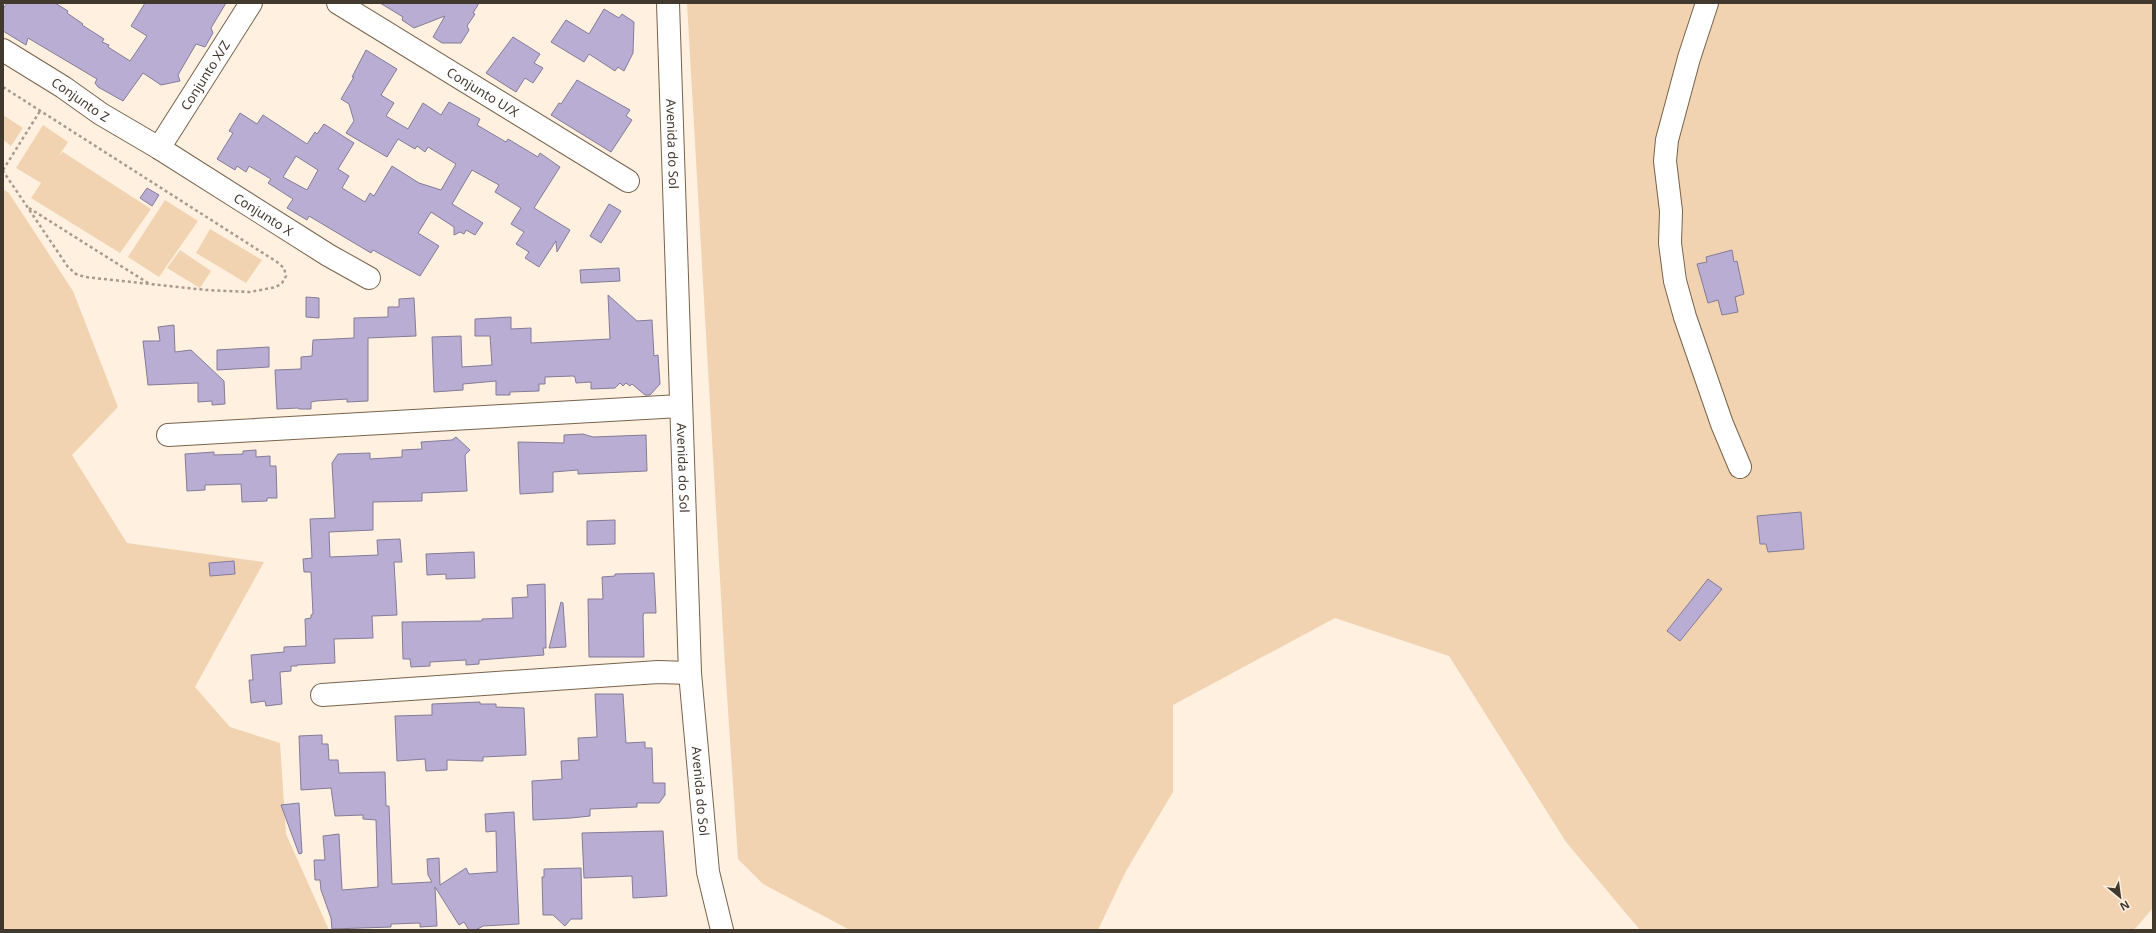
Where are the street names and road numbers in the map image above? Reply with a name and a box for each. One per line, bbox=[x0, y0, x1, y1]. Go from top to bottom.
street label: Conjunto X/Z bbox=[176, 37, 234, 114]
street label: Conjunto U/X bbox=[443, 63, 523, 121]
street label: Conjunto Z bbox=[48, 73, 113, 126]
street label: Avenida do Sol bbox=[662, 99, 683, 189]
street label: Conjunto X bbox=[230, 189, 297, 240]
street label: Avenida do Sol bbox=[673, 422, 694, 513]
street label: Avenida do Sol bbox=[688, 746, 714, 837]

